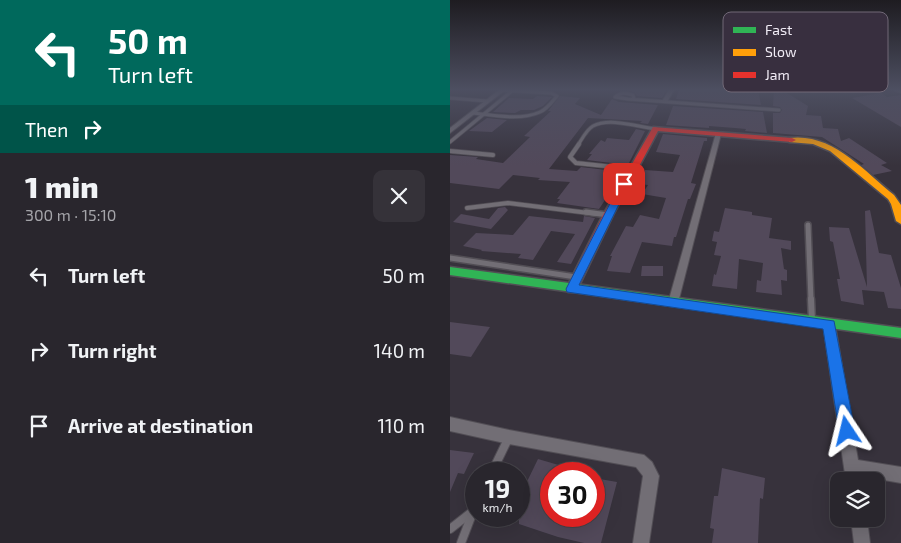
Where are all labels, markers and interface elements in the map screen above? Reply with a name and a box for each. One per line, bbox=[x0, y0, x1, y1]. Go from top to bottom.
legend bbox=[723, 12, 888, 92]
text: 50 m bbox=[108, 19, 188, 61]
icon: left bbox=[25, 20, 90, 85]
text: Fast bbox=[765, 21, 792, 38]
text: Slow bbox=[765, 43, 797, 60]
text: Turn left bbox=[108, 61, 193, 87]
text: Jam bbox=[765, 66, 790, 83]
icon: right bbox=[78, 115, 106, 143]
text: Then bbox=[25, 118, 68, 141]
pin bbox=[603, 163, 645, 205]
text: 1 min bbox=[25, 168, 99, 204]
button: close bbox=[373, 170, 425, 222]
icon: arrive bbox=[610, 170, 638, 198]
text: 300 m · 15:10 bbox=[25, 205, 116, 224]
icon: left bbox=[25, 262, 53, 290]
text: Turn left bbox=[68, 264, 145, 287]
text: 50 m bbox=[382, 264, 425, 287]
icon: right bbox=[25, 337, 53, 365]
text: Turn right bbox=[68, 339, 156, 362]
text: 140 m bbox=[373, 339, 425, 362]
position arrow bbox=[820, 404, 872, 456]
icon: arrive bbox=[25, 412, 53, 440]
text: Arrive at destination bbox=[68, 414, 253, 437]
text: 110 m bbox=[378, 414, 425, 437]
speed limit sign: 30 bbox=[540, 462, 605, 527]
map controls bbox=[830, 472, 885, 527]
button: layers bbox=[830, 472, 885, 527]
text: 19 bbox=[485, 473, 510, 503]
text: km/h bbox=[483, 500, 512, 514]

